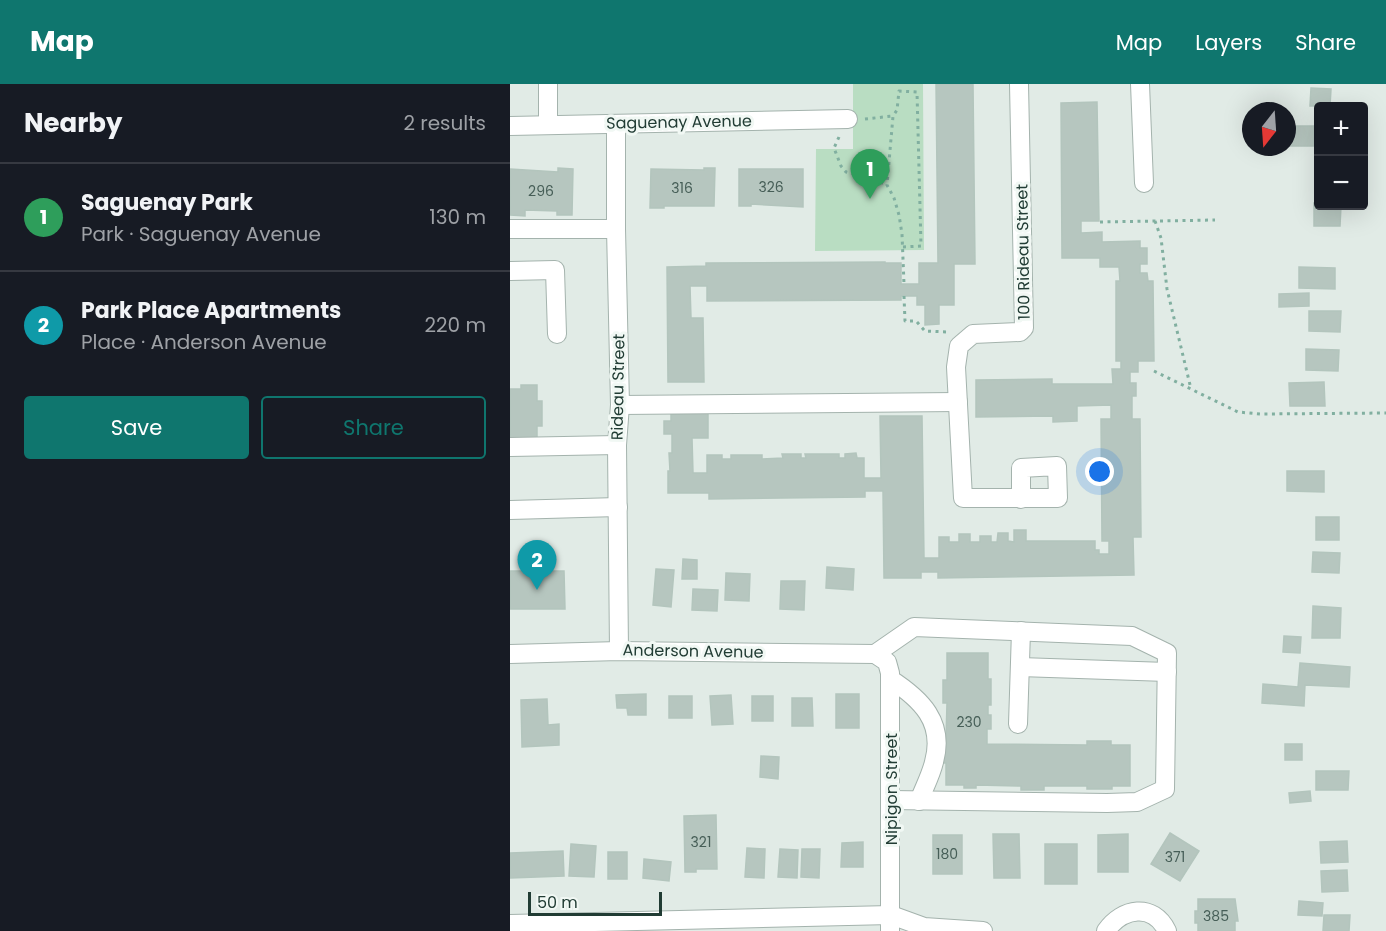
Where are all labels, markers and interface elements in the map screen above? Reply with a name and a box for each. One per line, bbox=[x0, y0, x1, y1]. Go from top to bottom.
text: Map bbox=[30, 22, 94, 61]
text: Map bbox=[1116, 28, 1162, 57]
text: Layers bbox=[1195, 28, 1262, 57]
text: Share bbox=[1295, 28, 1356, 57]
north arrow bbox=[1242, 102, 1296, 156]
map controls bbox=[1314, 102, 1368, 210]
button: + bbox=[1314, 102, 1368, 156]
text: Nearby bbox=[24, 105, 122, 141]
text: 2 results bbox=[403, 109, 486, 137]
street label: Saguenay Avenue bbox=[606, 109, 752, 135]
pin: 1 bbox=[850, 150, 890, 199]
button: − bbox=[1314, 156, 1368, 210]
house number: 326 bbox=[758, 177, 784, 197]
house number: 316 bbox=[671, 178, 693, 198]
house number: 296 bbox=[528, 181, 554, 201]
street label: 100 Rideau Street bbox=[1010, 184, 1036, 320]
text: Saguenay Park bbox=[81, 187, 253, 218]
text: 1 bbox=[40, 203, 47, 231]
text: 130 m bbox=[429, 203, 486, 231]
text: Park · Saguenay Avenue bbox=[81, 220, 321, 248]
text: Park Place Apartments bbox=[81, 295, 341, 326]
text: 2 bbox=[38, 311, 49, 339]
text: 220 m bbox=[425, 311, 486, 339]
text: Place · Anderson Avenue bbox=[81, 328, 327, 356]
street label: Rideau Street bbox=[606, 333, 630, 440]
button: Save bbox=[24, 396, 249, 459]
button: Share bbox=[261, 396, 486, 459]
your location bbox=[1085, 457, 1114, 486]
pin: 2 bbox=[518, 540, 556, 590]
street label: Anderson Avenue bbox=[622, 638, 764, 664]
house number: 230 bbox=[956, 712, 982, 732]
street label: Nipigon Street bbox=[880, 733, 903, 845]
house number: 321 bbox=[691, 832, 711, 852]
house number: 180 bbox=[936, 844, 958, 864]
house number: 371 bbox=[1165, 847, 1185, 867]
scale bar bbox=[528, 889, 662, 916]
text: 50 m bbox=[537, 891, 578, 914]
house number: 385 bbox=[1203, 906, 1229, 926]

